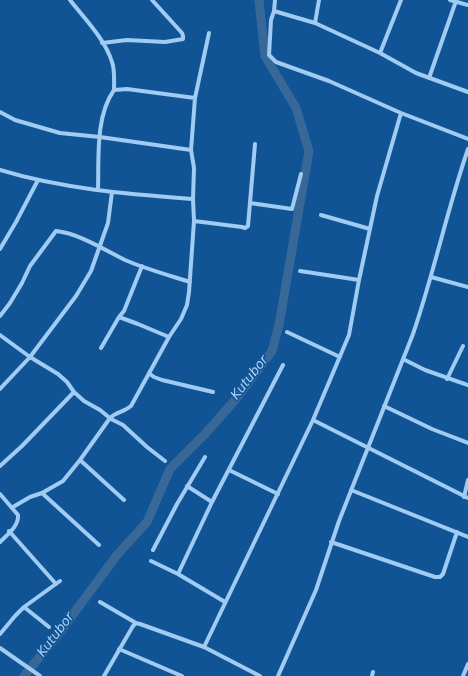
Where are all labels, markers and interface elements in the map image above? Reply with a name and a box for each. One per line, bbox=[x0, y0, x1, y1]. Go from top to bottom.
water label: Kutubor bbox=[228, 353, 272, 403]
water label: Kutubor bbox=[34, 610, 78, 660]

